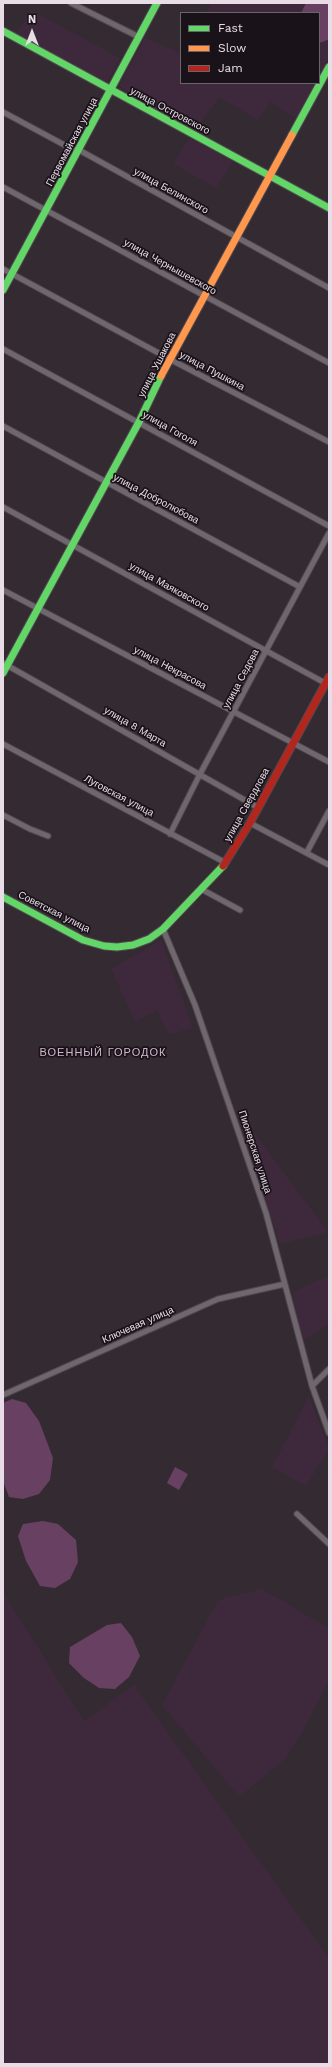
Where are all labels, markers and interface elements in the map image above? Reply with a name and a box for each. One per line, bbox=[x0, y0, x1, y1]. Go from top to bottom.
north arrow bbox=[12, 12, 52, 52]
legend bbox=[180, 12, 320, 84]
text: N bbox=[28, 13, 36, 26]
text: Fast bbox=[218, 21, 243, 35]
text: Slow bbox=[218, 41, 246, 55]
text: Jam bbox=[218, 61, 243, 75]
street label: улица Островского bbox=[128, 85, 212, 137]
street label: Первомайская улица bbox=[44, 96, 100, 188]
street label: улица Белинского bbox=[131, 165, 211, 217]
street label: улица Чернышевского bbox=[122, 236, 218, 298]
street label: улица Ушакова bbox=[135, 331, 179, 399]
street label: улица Пушкина bbox=[177, 349, 247, 393]
street label: улица Гоголя bbox=[140, 409, 200, 449]
street label: улица Добролюбова bbox=[111, 471, 201, 527]
street label: улица Маяковского bbox=[127, 560, 211, 614]
street label: улица Некрасова bbox=[132, 644, 208, 692]
street label: улица Седова bbox=[220, 647, 262, 711]
street label: улица 8 Марта bbox=[102, 704, 168, 750]
street label: улица Свердлова bbox=[222, 766, 272, 844]
street label: Луговская улица bbox=[82, 773, 156, 819]
street label: Советская улица bbox=[16, 889, 92, 935]
district label: ВОЕННЫЙ ГОРОДОК bbox=[40, 1046, 166, 1060]
street label: Пионерская улица bbox=[236, 1109, 274, 1195]
street label: Ключевая улица bbox=[100, 1304, 176, 1346]

